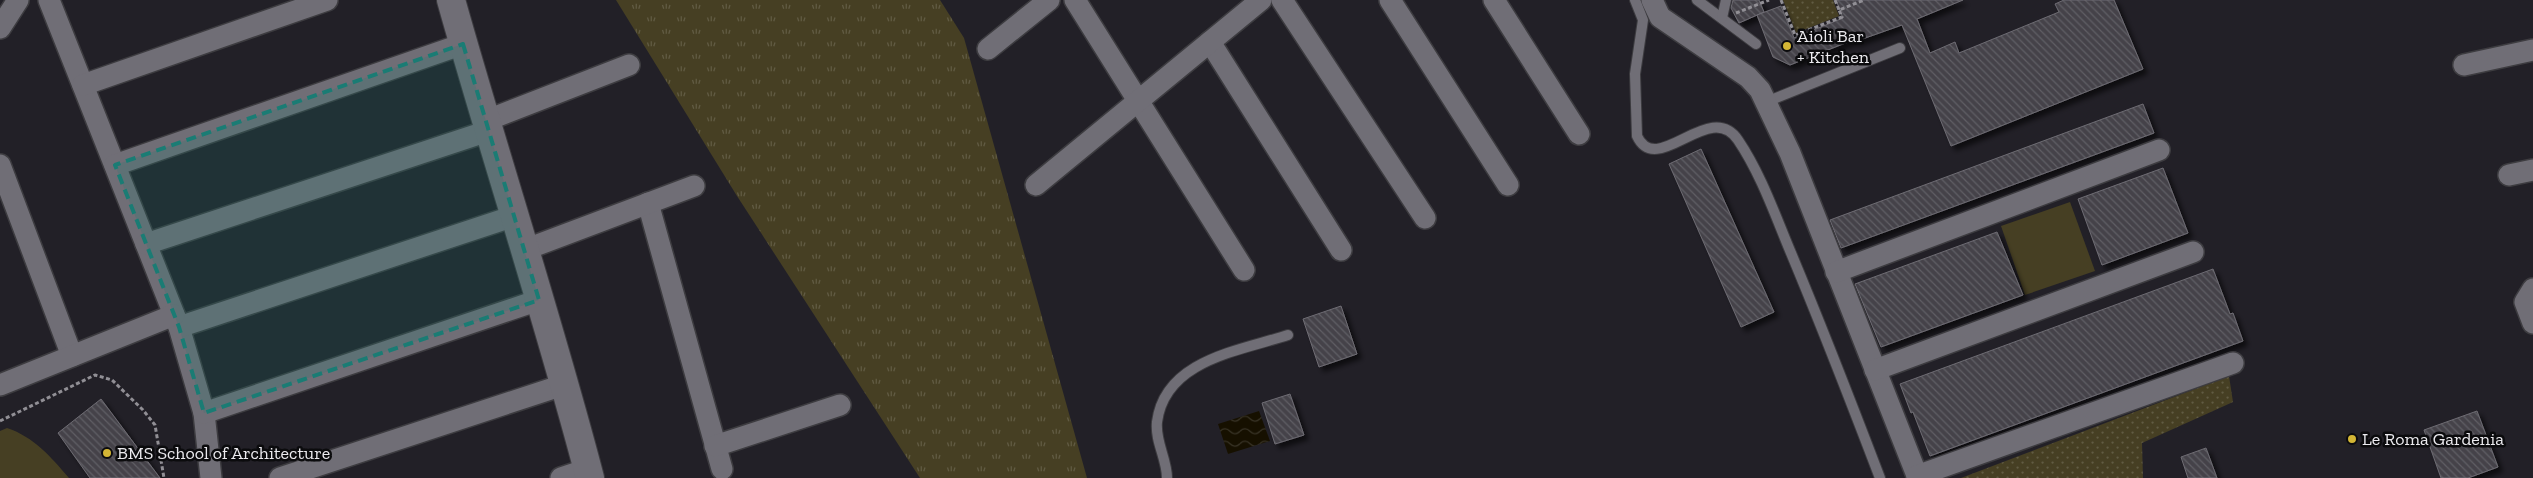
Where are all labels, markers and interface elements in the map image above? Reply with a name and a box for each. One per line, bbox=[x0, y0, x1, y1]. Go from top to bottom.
place label: Aioli Bar + Kitchen bbox=[1797, 25, 1870, 68]
marker: Aioli Bar + Kitchen bbox=[1781, 40, 1793, 52]
place label: Le Roma Gardenia bbox=[2362, 428, 2504, 450]
marker: Le Roma Gardenia bbox=[2346, 433, 2358, 445]
place label: BMS School of Architecture bbox=[117, 442, 330, 464]
marker: BMS School of Architecture bbox=[101, 447, 113, 459]

